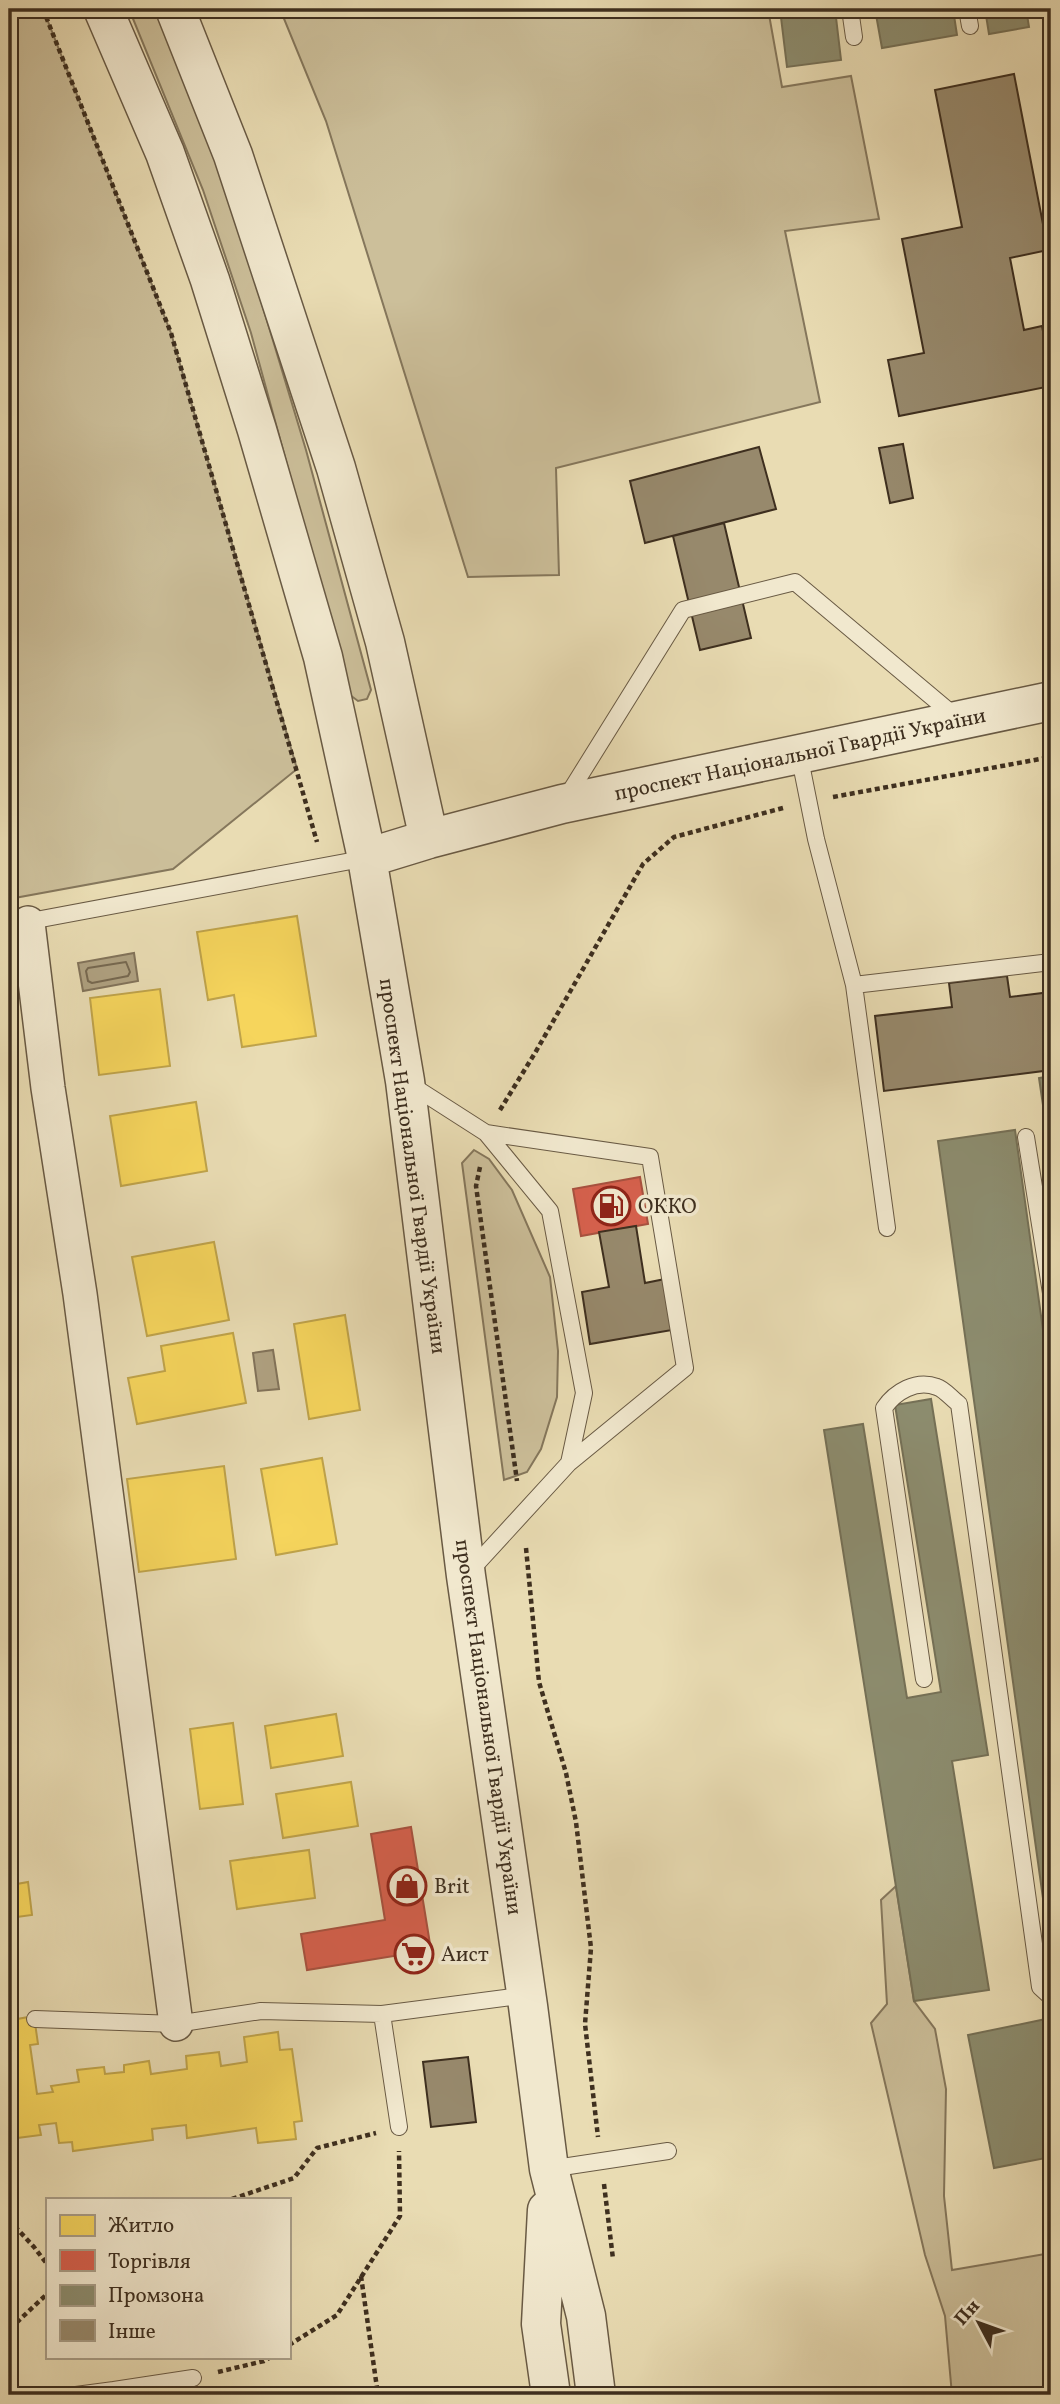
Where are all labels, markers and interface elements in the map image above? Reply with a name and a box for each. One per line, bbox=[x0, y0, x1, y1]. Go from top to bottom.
street label: проспект Національної Гвардії України bbox=[612, 702, 989, 809]
street label: проспект Національної Гвардії України bbox=[371, 977, 452, 1356]
fuel station icon: ОККО bbox=[590, 1185, 632, 1227]
place label: ОККО bbox=[638, 1193, 697, 1222]
street label: проспект Національної Гвардії України bbox=[447, 1538, 528, 1917]
shop icon: Brit bbox=[386, 1865, 428, 1907]
place label: Brit bbox=[434, 1873, 470, 1902]
supermarket icon: Аист bbox=[393, 1933, 435, 1975]
place label: Аист bbox=[441, 1941, 489, 1970]
legend bbox=[46, 2198, 290, 2358]
text: Житло bbox=[108, 2212, 174, 2241]
text: Торгівля bbox=[108, 2248, 191, 2277]
text: Промзона bbox=[108, 2282, 204, 2311]
north arrow bbox=[944, 2288, 1014, 2358]
text: Пн bbox=[949, 2294, 986, 2332]
text: Інше bbox=[108, 2318, 156, 2347]

